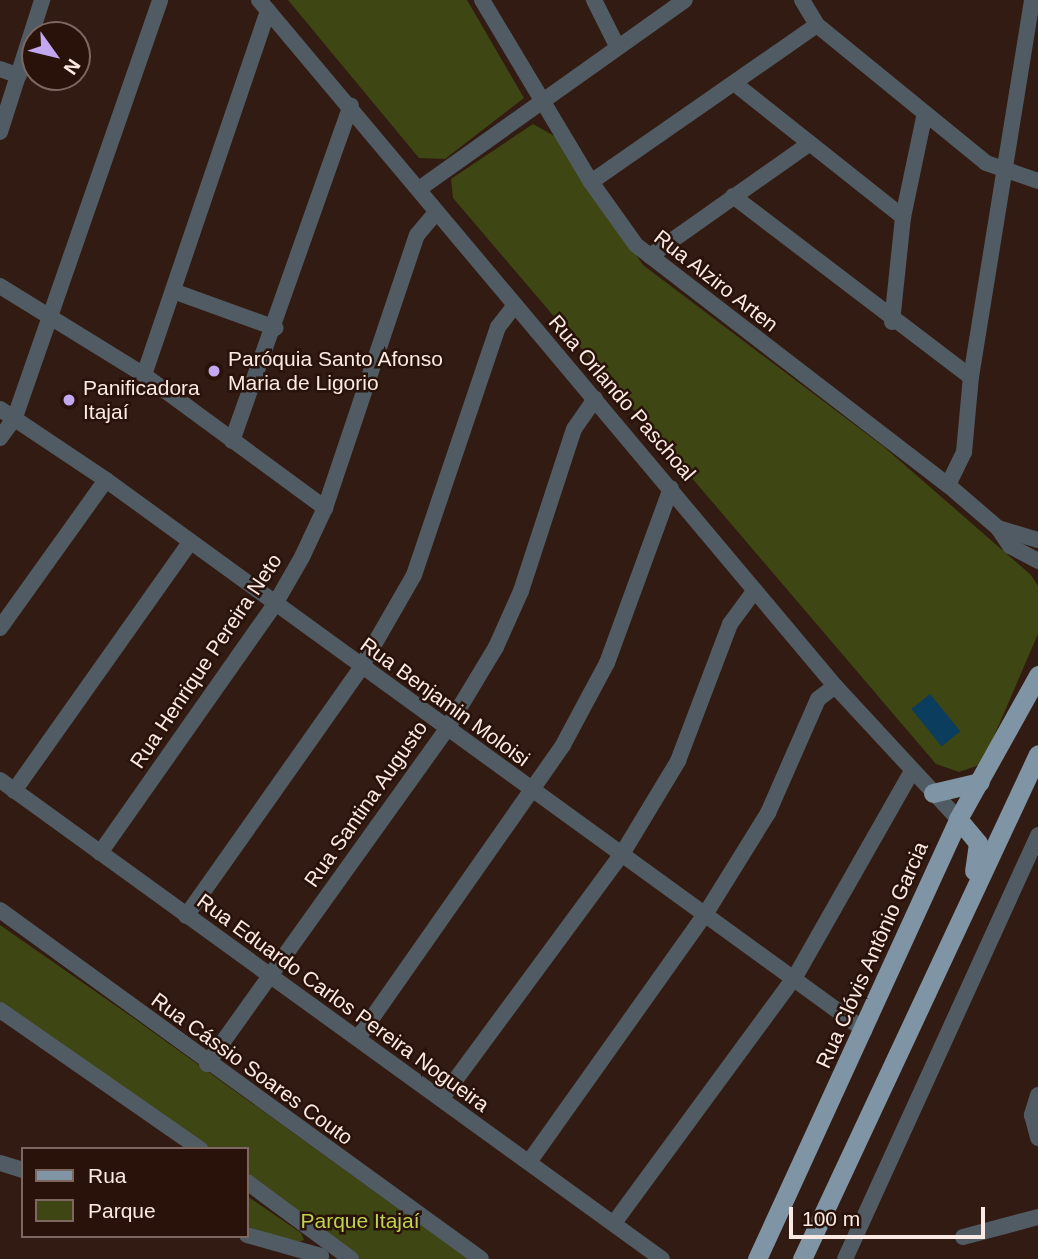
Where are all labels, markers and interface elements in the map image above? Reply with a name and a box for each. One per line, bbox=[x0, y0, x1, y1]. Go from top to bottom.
north arrow bbox=[21, 21, 91, 91]
text: N bbox=[60, 55, 85, 78]
street label: Rua Alziro Arten bbox=[648, 224, 784, 338]
street label: Rua Orlando Paschoal bbox=[543, 310, 701, 486]
place label: Paróquia Santo Afonso Maria de Ligorio bbox=[228, 346, 444, 396]
marker: Paróquia Santo Afonso Maria de Ligorio bbox=[206, 363, 222, 379]
place label: Panificadora Itajaí bbox=[83, 375, 200, 425]
marker: Panificadora Itajaí bbox=[61, 392, 77, 408]
street label: Rua Henrique Pereira Neto bbox=[125, 549, 287, 773]
street label: Rua Benjamin Moloisi bbox=[355, 632, 535, 772]
street label: Rua Santina Augusto bbox=[299, 715, 433, 893]
street label: Rua Clóvis Antônio Garcia bbox=[810, 837, 934, 1073]
street label: Rua Eduardo Carlos Pereira Nogueira bbox=[192, 889, 494, 1117]
street label: Rua Cássio Soares Couto bbox=[146, 987, 358, 1151]
legend bbox=[21, 1147, 248, 1238]
text: Rua bbox=[88, 1164, 127, 1187]
scale bar bbox=[793, 1192, 989, 1236]
text: Parque bbox=[88, 1199, 156, 1222]
text: 100 m bbox=[802, 1207, 860, 1230]
park label: Parque Itajaí bbox=[300, 1208, 420, 1234]

